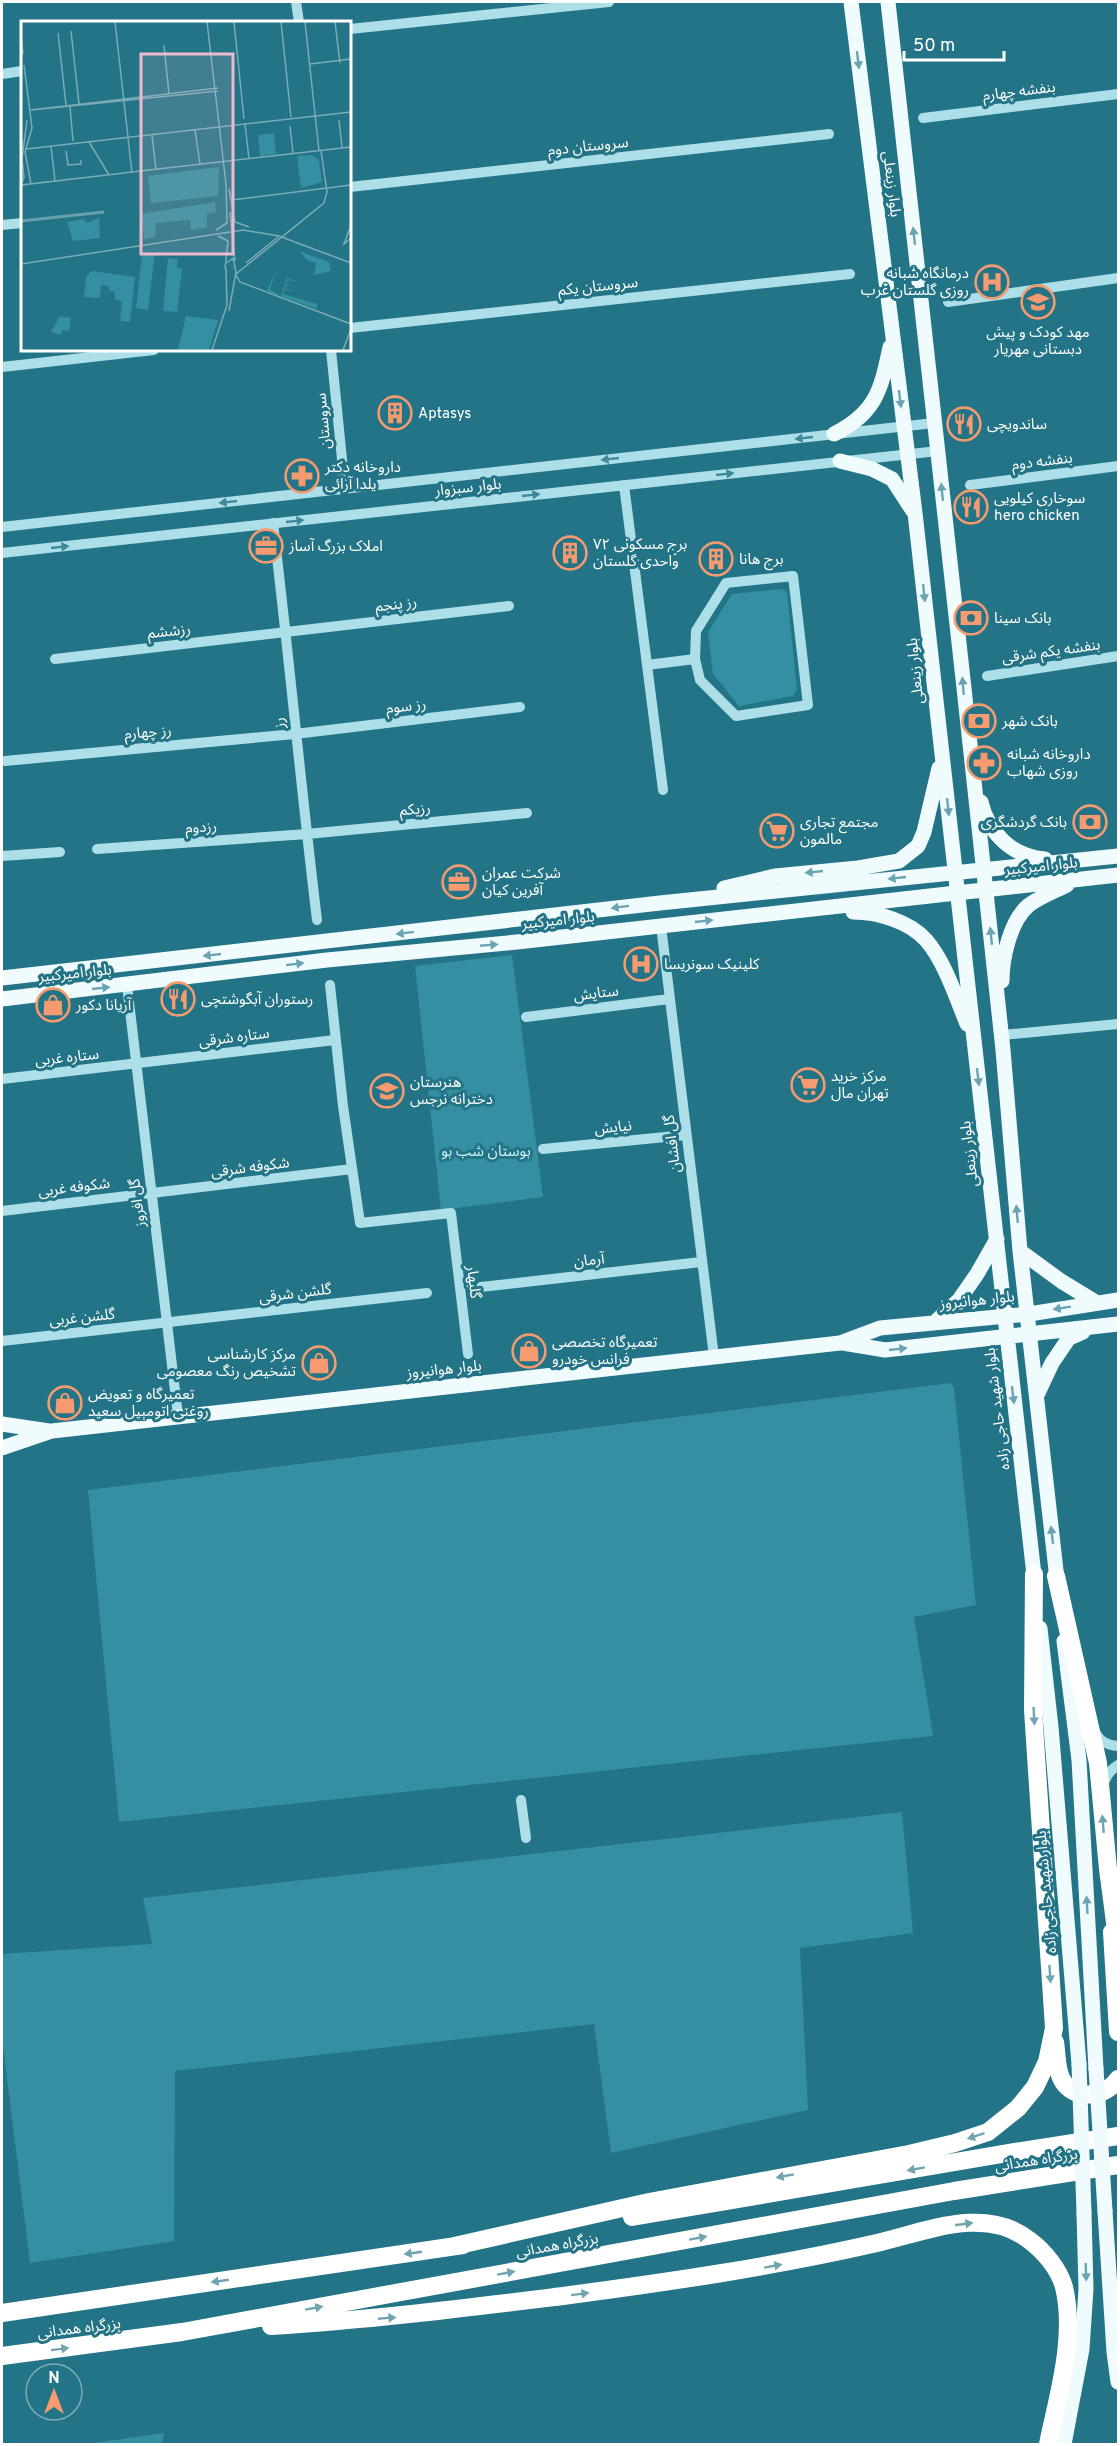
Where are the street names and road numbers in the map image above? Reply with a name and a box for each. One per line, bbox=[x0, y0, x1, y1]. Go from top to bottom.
street label: بنفشه چهارم bbox=[982, 79, 1057, 106]
street label: سروستان دوم bbox=[547, 134, 630, 161]
street label: بلوار زینعلی bbox=[877, 150, 904, 218]
street label: سروستان یکم bbox=[557, 274, 639, 301]
street label: سروستان bbox=[313, 392, 336, 450]
street label: بنفشه دوم bbox=[1011, 449, 1074, 476]
street label: بلوار سبزوار bbox=[433, 476, 502, 502]
street label: رز پنجم bbox=[374, 593, 418, 617]
street label: رزششم bbox=[147, 621, 192, 644]
street label: بنفشه یکم شرقی bbox=[1001, 636, 1102, 669]
street label: بلوار زینعلی bbox=[904, 637, 929, 705]
street label: رز سوم bbox=[385, 696, 428, 719]
street label: رز bbox=[271, 717, 291, 730]
street label: رز چهارم bbox=[124, 722, 173, 745]
street label: رزیکم bbox=[399, 800, 431, 821]
street label: رزدوم bbox=[185, 818, 218, 839]
street label: بلوار امیرکبیر bbox=[1003, 854, 1079, 881]
street label: بلوار امیرکبیر bbox=[520, 908, 596, 935]
street label: بلوار امیرکبیر bbox=[37, 961, 113, 988]
street label: ستایش bbox=[573, 982, 620, 1007]
street label: ستاره شرقی bbox=[198, 1025, 271, 1052]
street label: ستاره غربی bbox=[34, 1046, 100, 1071]
street label: گل افشان bbox=[660, 1113, 686, 1174]
street label: نیایش bbox=[594, 1117, 633, 1140]
street label: بلوار زینعلی bbox=[957, 1120, 984, 1188]
street label: شکوفه شرقی bbox=[210, 1154, 291, 1183]
street label: شکوفه غربی bbox=[37, 1175, 111, 1202]
street label: گل افروز bbox=[126, 1176, 151, 1229]
street label: آرمان bbox=[573, 1250, 606, 1273]
street label: گلبهار bbox=[461, 1264, 484, 1301]
street label: گلشن شرقی bbox=[258, 1281, 333, 1308]
street label: بلوار هوانیروز bbox=[938, 1288, 1016, 1315]
street label: گلشن غربی bbox=[48, 1306, 117, 1331]
street label: بلوار شهید حاجی زاده bbox=[982, 1347, 1015, 1471]
street label: بلوار هوانیروز bbox=[405, 1357, 483, 1384]
street label: بلوار شهید حاجی زاده bbox=[1033, 1830, 1062, 1954]
street label: بزرگراه همدانی bbox=[993, 2146, 1079, 2177]
street label: بزرگراه همدانی bbox=[514, 2230, 600, 2263]
street label: بزرگراه همدانی bbox=[36, 2315, 122, 2344]

